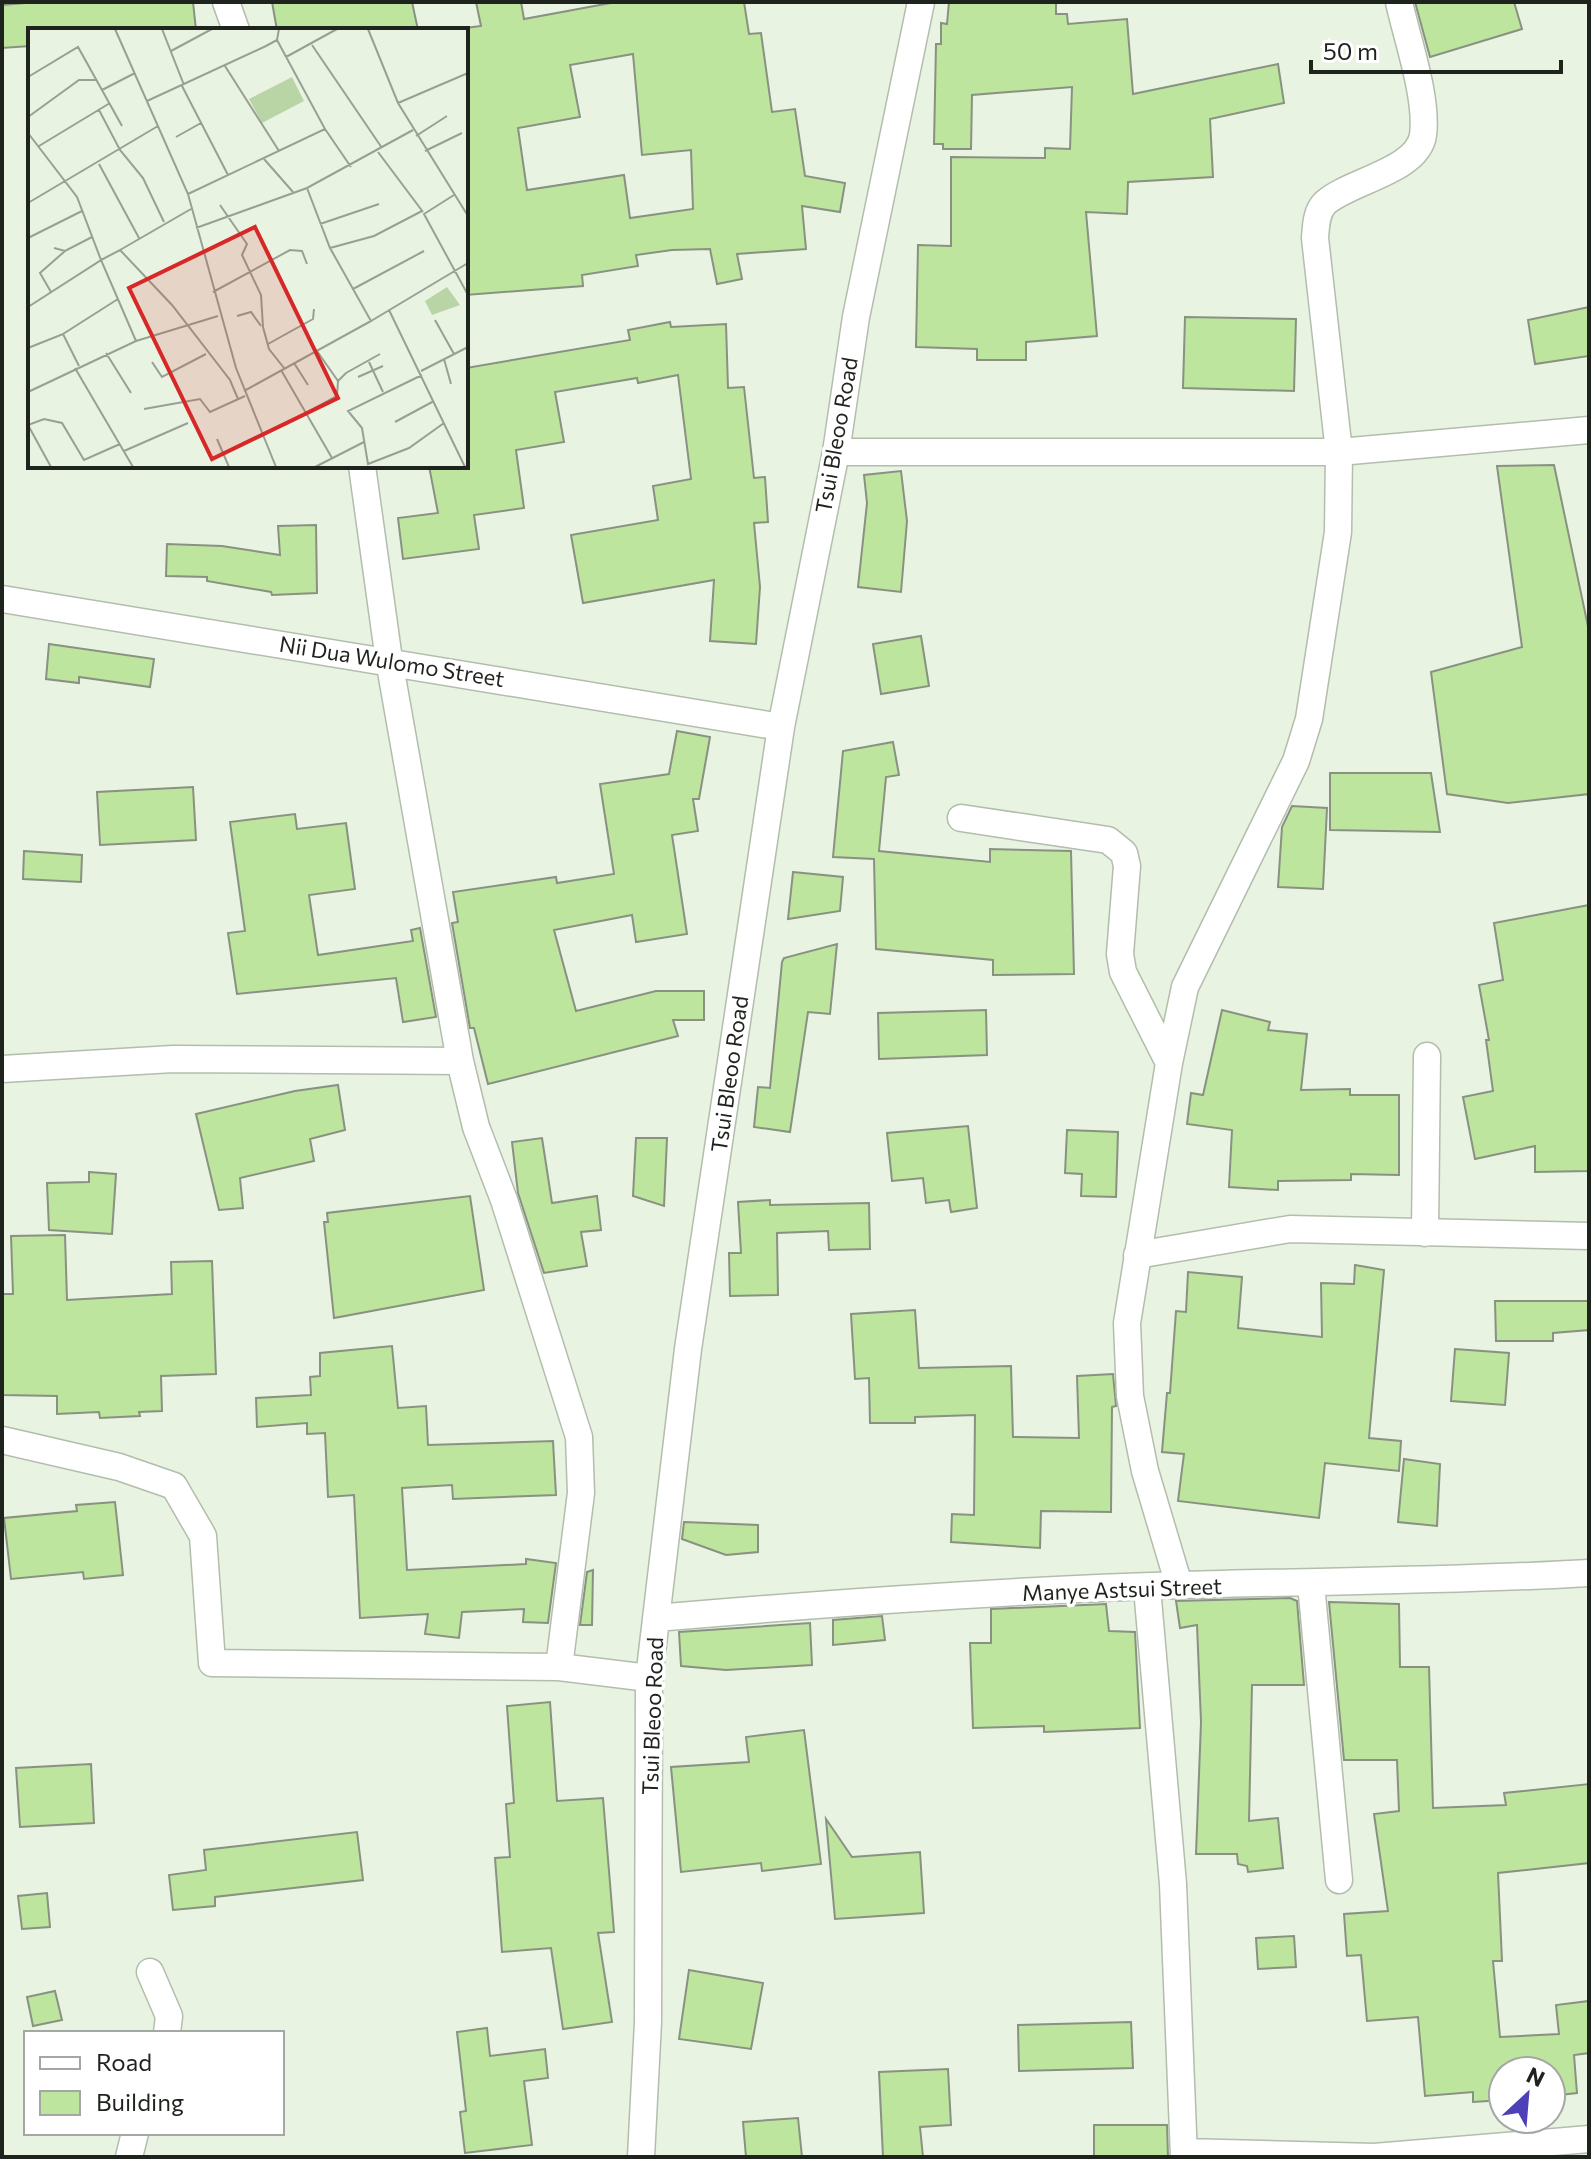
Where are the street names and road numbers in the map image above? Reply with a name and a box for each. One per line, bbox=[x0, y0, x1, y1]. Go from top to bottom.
street label: Tsui Bleoo Road bbox=[809, 355, 863, 515]
street label: Nii Dua Wulomo Street bbox=[278, 630, 506, 692]
street label: Tsui Bleoo Road bbox=[705, 994, 753, 1154]
street label: Manye Astsui Street bbox=[1022, 1572, 1222, 1606]
street label: Tsui Bleoo Road bbox=[636, 1637, 668, 1795]

